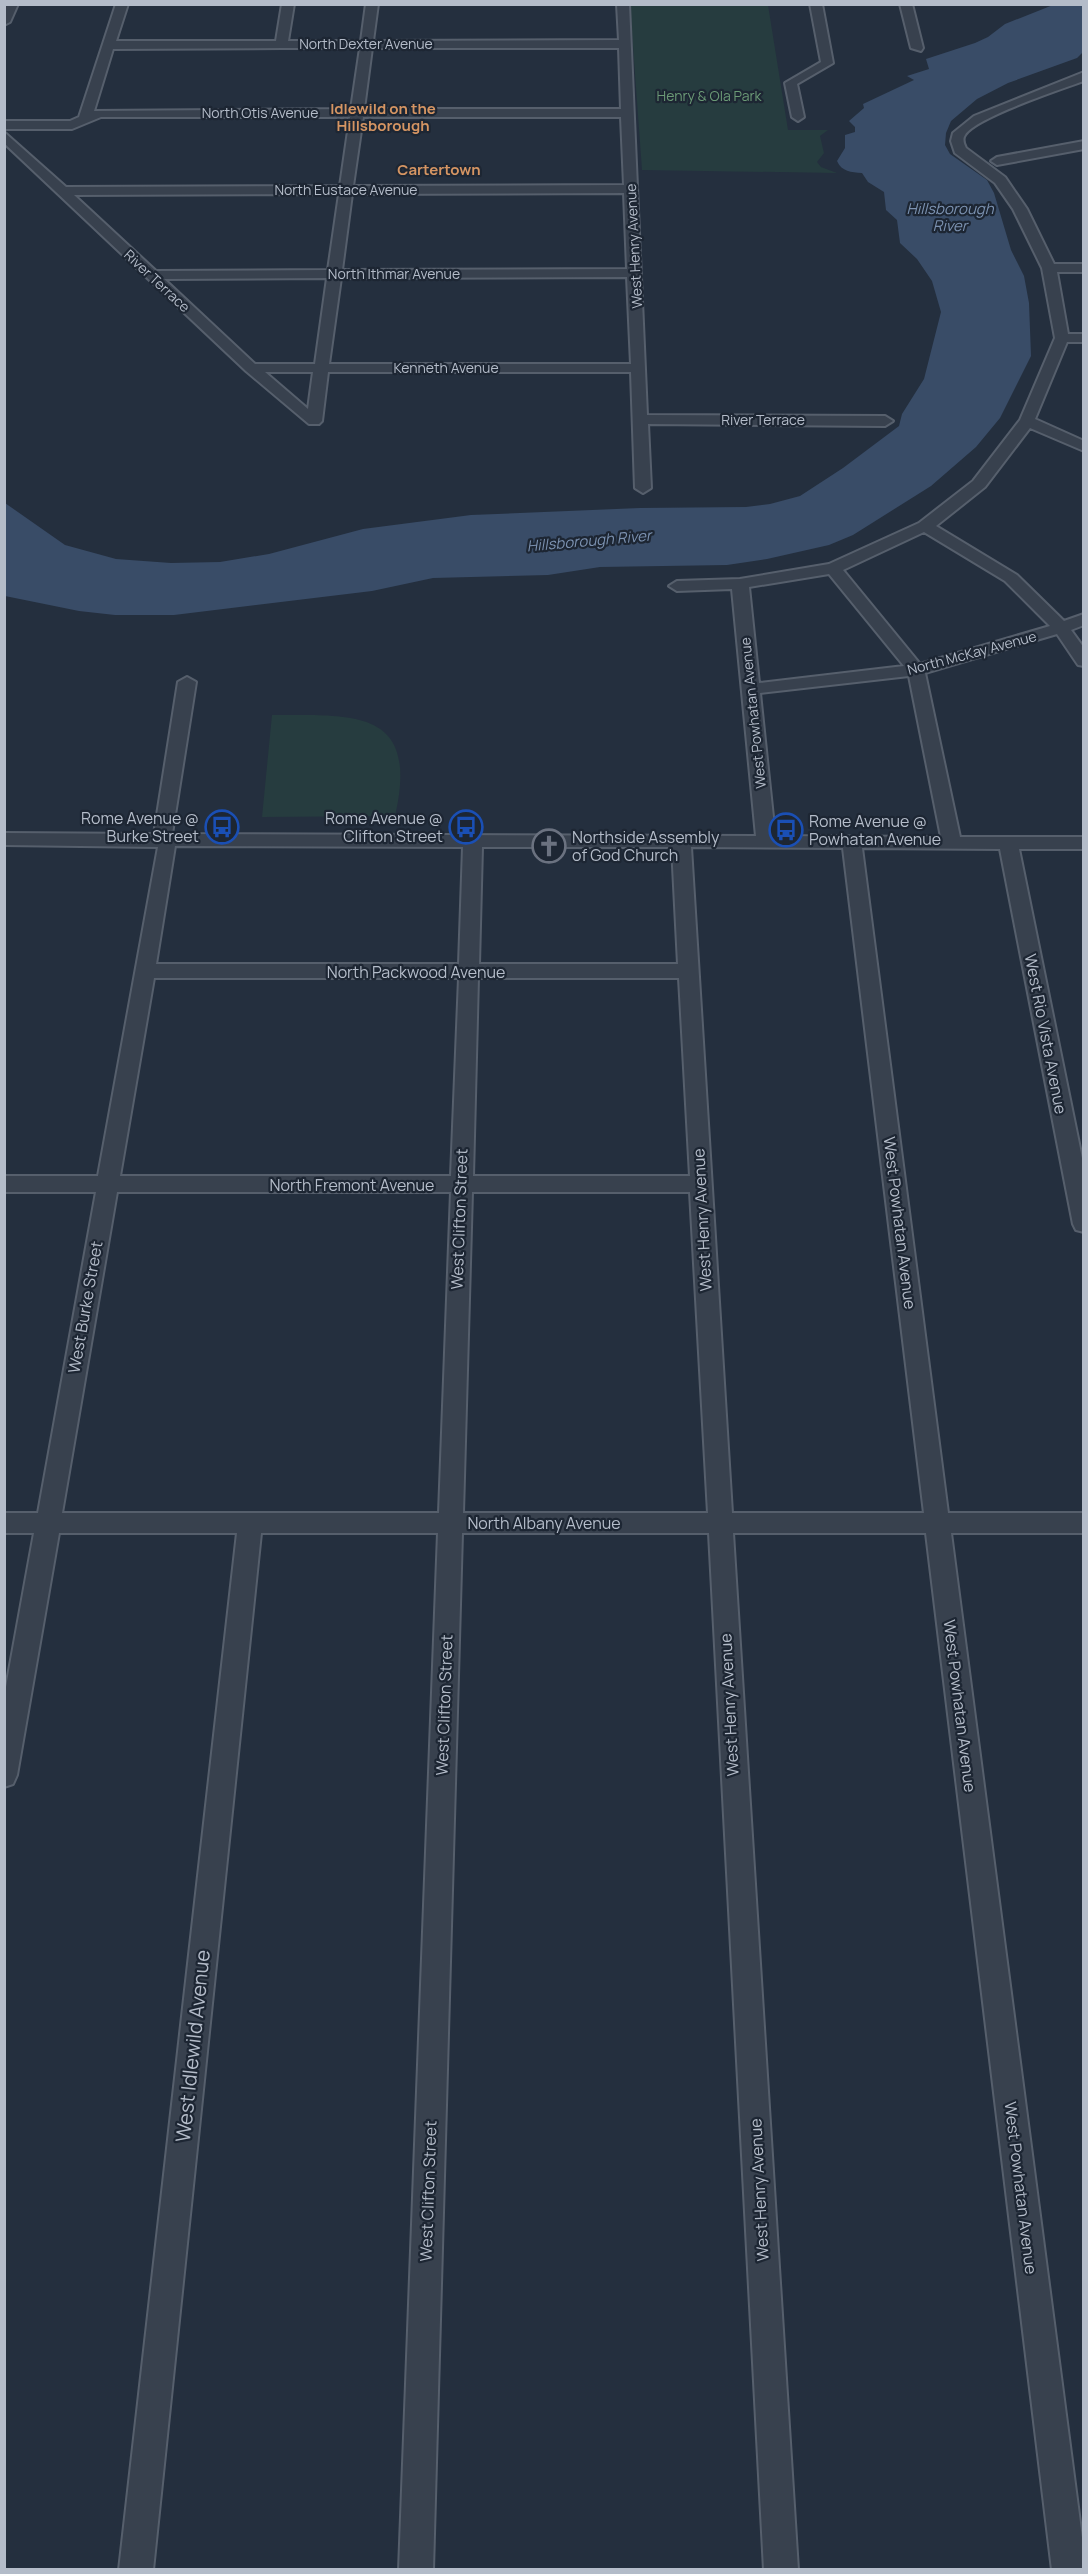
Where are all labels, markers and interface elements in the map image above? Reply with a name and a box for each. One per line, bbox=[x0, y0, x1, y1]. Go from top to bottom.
street label: North Dexter Avenue bbox=[299, 34, 433, 53]
park label: Henry & Ola Park bbox=[657, 86, 762, 105]
district label: Idlewild on the Hillsborough bbox=[330, 98, 436, 136]
street label: North Otis Avenue bbox=[202, 103, 318, 122]
district label: Cartertown bbox=[397, 159, 481, 180]
street label: North Eustace Avenue bbox=[274, 180, 418, 199]
street label: West Henry Avenue bbox=[621, 183, 646, 309]
water label: Hillsborough River bbox=[906, 198, 995, 236]
street label: River Terrace bbox=[120, 245, 194, 316]
street label: North Ithmar Avenue bbox=[328, 264, 460, 283]
street label: Kenneth Avenue bbox=[393, 358, 499, 377]
street label: River Terrace bbox=[721, 410, 805, 429]
water label: Hillsborough River bbox=[526, 524, 655, 556]
street label: North McKay Avenue bbox=[905, 626, 1039, 679]
street label: West Powhatan Avenue bbox=[735, 637, 770, 790]
place label: Rome Avenue @ Burke Street bbox=[81, 807, 199, 847]
place label: Rome Avenue @ Clifton Street bbox=[325, 807, 443, 847]
bus stop icon: Rome Avenue @ Burke Street bbox=[204, 809, 240, 845]
bus stop icon: Rome Avenue @ Clifton Street bbox=[448, 809, 484, 845]
place label: Rome Avenue @ Powhatan Avenue bbox=[809, 810, 941, 850]
bus stop icon: Rome Avenue @ Powhatan Avenue bbox=[768, 812, 804, 848]
place label: Northside Assembly of God Church bbox=[572, 826, 720, 866]
church icon: Northside Assembly of God Church bbox=[531, 828, 567, 864]
street label: West Rio Vista Avenue bbox=[1020, 952, 1072, 1116]
street label: North Packwood Avenue bbox=[327, 961, 505, 983]
street label: West Powhatan Avenue bbox=[879, 1136, 921, 1310]
street label: West Clifton Street bbox=[446, 1148, 472, 1290]
street label: West Henry Avenue bbox=[687, 1148, 717, 1292]
street label: North Fremont Avenue bbox=[270, 1174, 434, 1196]
street label: West Burke Street bbox=[63, 1239, 107, 1375]
street label: North Albany Avenue bbox=[467, 1512, 621, 1534]
street label: West Powhatan Avenue bbox=[939, 1619, 981, 1793]
street label: West Henry Avenue bbox=[714, 1633, 744, 1777]
street label: West Clifton Street bbox=[431, 1634, 457, 1776]
street label: West Idlewild Avenue bbox=[169, 1948, 216, 2143]
street label: West Powhatan Avenue bbox=[1000, 2101, 1042, 2275]
street label: West Henry Avenue bbox=[744, 2118, 774, 2262]
street label: West Clifton Street bbox=[415, 2120, 441, 2262]

